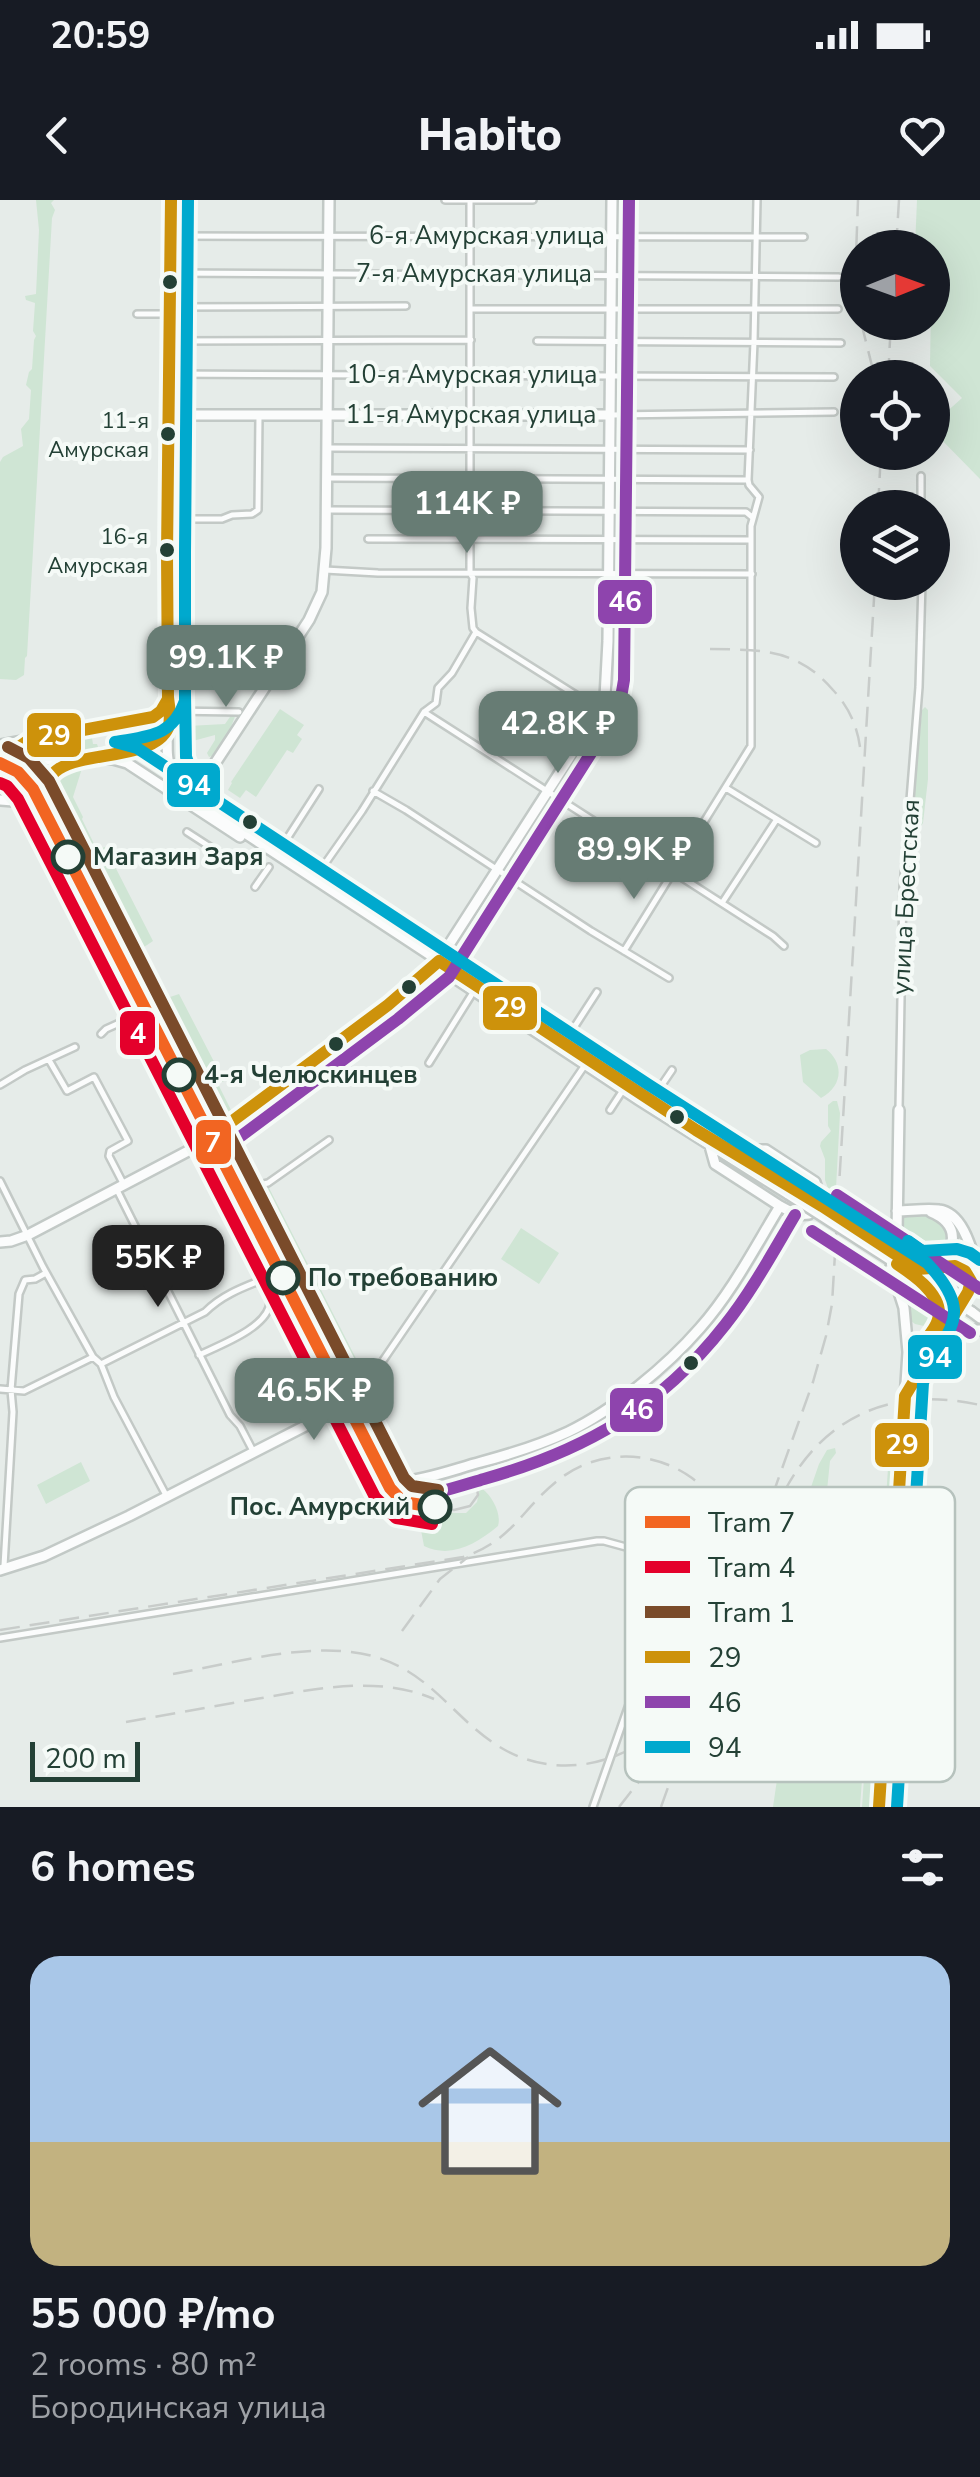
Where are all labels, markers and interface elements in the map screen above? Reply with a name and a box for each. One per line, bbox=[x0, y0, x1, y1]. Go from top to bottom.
text: 20:59 bbox=[50, 10, 151, 61]
text: Habito bbox=[418, 105, 562, 166]
icon: back bbox=[30, 108, 85, 163]
icon: heart bbox=[895, 108, 950, 163]
street label: 6-я Амурская улица bbox=[369, 219, 605, 253]
north arrow bbox=[840, 230, 950, 340]
map controls bbox=[840, 230, 950, 600]
street label: 7-я Амурская улица bbox=[356, 257, 592, 291]
unlabelled marker bbox=[160, 272, 180, 292]
street label: 10-я Амурская улица bbox=[346, 358, 598, 392]
button: locate bbox=[840, 360, 950, 470]
street label: 11-я Амурская улица bbox=[345, 398, 597, 432]
place label: 11-я Амурская bbox=[48, 406, 149, 465]
marker: 11-я Амурская bbox=[158, 424, 178, 444]
pin: 114K ₽ bbox=[386, 471, 548, 556]
text: 114K ₽ bbox=[414, 482, 520, 525]
button: layers bbox=[840, 490, 950, 600]
place label: 16-я Амурская bbox=[47, 522, 148, 581]
marker: 16-я Амурская bbox=[157, 540, 177, 560]
line badge: 46 bbox=[596, 578, 654, 626]
text: 46 bbox=[608, 583, 642, 621]
pin: 99.1K ₽ bbox=[134, 625, 318, 710]
text: 99.1K ₽ bbox=[169, 636, 283, 679]
pin: 42.8K ₽ bbox=[466, 691, 650, 776]
text: 42.8K ₽ bbox=[501, 702, 615, 745]
line badge: 29 bbox=[25, 711, 83, 759]
text: 29 bbox=[37, 717, 71, 755]
line badge: 94 bbox=[165, 761, 222, 809]
text: 94 bbox=[177, 767, 211, 805]
street label: улица Брестская bbox=[884, 798, 928, 996]
unlabelled marker bbox=[240, 812, 260, 832]
pin: 89.9K ₽ bbox=[542, 817, 726, 902]
text: 89.9K ₽ bbox=[577, 828, 691, 871]
place label: Магазин Заря bbox=[93, 840, 263, 874]
marker: Магазин Заря bbox=[52, 841, 84, 873]
unlabelled marker bbox=[399, 977, 419, 997]
line badge: 29 bbox=[481, 984, 539, 1032]
text: 29 bbox=[493, 989, 527, 1027]
line badge: 4 bbox=[118, 1009, 157, 1057]
text: 4 bbox=[130, 1015, 147, 1053]
unlabelled marker bbox=[326, 1034, 346, 1054]
place label: 4-я Челюскинцев bbox=[204, 1058, 417, 1092]
marker: 4-я Челюскинцев bbox=[163, 1059, 195, 1091]
unlabelled marker bbox=[667, 1107, 687, 1127]
line badge: 7 bbox=[194, 1118, 233, 1166]
text: 7 bbox=[205, 1124, 221, 1162]
pin: 55K ₽ bbox=[88, 1225, 228, 1310]
text: 55K ₽ bbox=[114, 1236, 202, 1279]
place label: По требованию bbox=[308, 1261, 498, 1295]
marker: По требованию bbox=[267, 1262, 299, 1294]
line badge: 94 bbox=[906, 1333, 964, 1381]
text: 94 bbox=[918, 1339, 952, 1377]
unlabelled marker bbox=[681, 1353, 701, 1373]
pin: 46.5K ₽ bbox=[222, 1358, 406, 1443]
text: 46.5K ₽ bbox=[257, 1369, 371, 1412]
line badge: 46 bbox=[608, 1386, 665, 1434]
text: 46 bbox=[620, 1391, 654, 1429]
line badge: 29 bbox=[873, 1421, 931, 1469]
text: 29 bbox=[885, 1426, 919, 1464]
legend bbox=[625, 1487, 955, 1782]
place label: Пос. Амурский bbox=[230, 1490, 410, 1524]
marker: Пос. Амурский bbox=[419, 1491, 451, 1523]
text: Tram 7 bbox=[708, 1504, 795, 1542]
text: Tram 4 bbox=[708, 1549, 795, 1587]
text: Tram 1 bbox=[708, 1594, 795, 1632]
text: 29 bbox=[708, 1639, 742, 1677]
text: 46 bbox=[708, 1684, 742, 1722]
text: 94 bbox=[708, 1729, 742, 1767]
scale bar bbox=[30, 1737, 140, 1782]
text: 200 m bbox=[45, 1740, 127, 1778]
text: 6 homes bbox=[30, 1839, 195, 1896]
icon: filters bbox=[895, 1840, 950, 1895]
icon: home bbox=[400, 2021, 580, 2201]
text: 55 000 ₽/mo bbox=[30, 2286, 276, 2343]
text: 2 rooms · 80 m² bbox=[30, 2343, 257, 2386]
text: Бородинская улица bbox=[30, 2386, 327, 2429]

